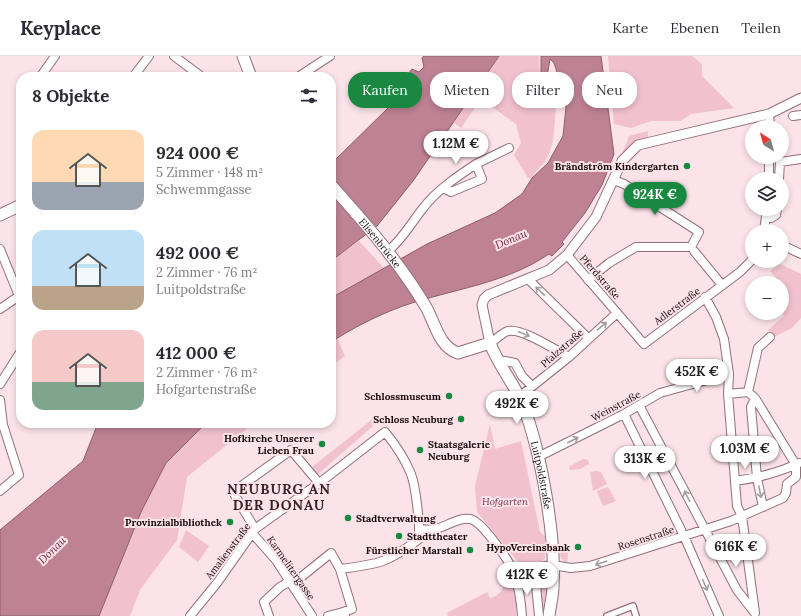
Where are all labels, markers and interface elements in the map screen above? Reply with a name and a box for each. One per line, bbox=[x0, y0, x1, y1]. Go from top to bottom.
text: Keyplace bbox=[20, 16, 101, 40]
text: Karte bbox=[612, 19, 648, 37]
text: Ebenen bbox=[670, 19, 719, 37]
text: Teilen bbox=[741, 19, 781, 37]
chip: Kaufen bbox=[348, 72, 422, 108]
chip: Mieten bbox=[430, 72, 504, 108]
chip: Filter bbox=[512, 72, 574, 108]
chip: Neu bbox=[582, 72, 637, 108]
text: 8 Objekte bbox=[32, 85, 109, 107]
icon: filters bbox=[298, 85, 320, 107]
north arrow bbox=[745, 120, 789, 164]
map controls bbox=[745, 120, 789, 320]
pin: 1.12M € bbox=[419, 131, 493, 165]
text: 1.12M € bbox=[432, 135, 480, 152]
text: 924 000 € bbox=[156, 142, 239, 164]
icon: home bbox=[64, 146, 112, 194]
place label: Brändström Kindergarten bbox=[555, 160, 680, 173]
marker: Brändström Kindergarten bbox=[682, 161, 692, 171]
text: 5 Zimmer · 148 m² bbox=[156, 164, 263, 181]
button: layers bbox=[745, 172, 789, 216]
text: Schwemmgasse bbox=[156, 181, 252, 198]
pin: 924K € bbox=[622, 182, 688, 216]
text: 924K € bbox=[633, 186, 677, 203]
street label: Elisenbrücke bbox=[356, 215, 405, 271]
button: + bbox=[745, 224, 789, 268]
water label: Donau bbox=[493, 226, 529, 252]
text: 492 000 € bbox=[156, 242, 239, 264]
icon: home bbox=[64, 246, 112, 294]
street label: Pferdstraße bbox=[577, 252, 623, 303]
text: 2 Zimmer · 76 m² bbox=[156, 264, 257, 281]
button: − bbox=[745, 276, 789, 320]
text: Luitpoldstraße bbox=[156, 281, 246, 298]
street label: Adlerstraße bbox=[650, 284, 703, 328]
one-way arrow bbox=[535, 286, 545, 296]
one-way arrow bbox=[597, 322, 607, 331]
street label: Pfalzstraße bbox=[538, 325, 587, 370]
one-way arrow bbox=[518, 331, 530, 339]
text: 412 000 € bbox=[156, 342, 236, 364]
icon: home bbox=[64, 346, 112, 394]
pin: 452K € bbox=[664, 359, 730, 393]
text: 452K € bbox=[675, 363, 719, 380]
text: 2 Zimmer · 76 m² bbox=[156, 364, 257, 381]
text: Hofgartenstraße bbox=[156, 381, 257, 398]
street label: Weinstraße bbox=[589, 387, 643, 424]
place label: Schlossmuseum bbox=[364, 390, 442, 403]
marker: Schlossmuseum bbox=[444, 391, 454, 401]
pin: 492K € bbox=[484, 391, 550, 425]
text: 492K € bbox=[495, 395, 539, 412]
place label: Schloss Neuburg bbox=[373, 413, 453, 426]
marker: Schloss Neuburg bbox=[456, 414, 466, 424]
place label: Hofkirche Unserer Lieben Frau bbox=[224, 432, 314, 457]
one-way arrow bbox=[567, 435, 579, 443]
pin: 1.03M € bbox=[708, 436, 782, 470]
place label: Staatsgalerie Neuburg bbox=[428, 438, 491, 463]
marker: Hofkirche Unserer Lieben Frau bbox=[317, 439, 327, 449]
street label: Luitpoldstraße bbox=[528, 439, 555, 511]
text: 1.03M € bbox=[720, 440, 770, 457]
marker: Staatsgalerie Neuburg bbox=[415, 445, 425, 455]
pin: 313K € bbox=[612, 446, 678, 480]
text: 313K € bbox=[623, 450, 667, 467]
district label: NEUBURG AN DER DONAU bbox=[227, 480, 331, 514]
one-way arrow bbox=[756, 486, 764, 499]
one-way arrow bbox=[682, 490, 690, 502]
park label: Hofgarten bbox=[482, 495, 529, 508]
place label: Stadtverwaltung bbox=[356, 512, 436, 525]
marker: Stadtverwaltung bbox=[343, 513, 353, 523]
place label: Provinzialbibliothek bbox=[125, 516, 222, 529]
marker: Provinzialbibliothek bbox=[225, 517, 235, 527]
street label: Amalienstraße bbox=[202, 520, 254, 583]
street label: Rosenstraße bbox=[616, 523, 676, 553]
place label: Stadttheater bbox=[407, 530, 468, 543]
marker: Stadttheater bbox=[394, 531, 404, 541]
water label: Donau bbox=[35, 533, 69, 567]
street label: Karmelitergasse bbox=[264, 533, 318, 603]
pin: 616K € bbox=[703, 534, 769, 568]
text: 616K € bbox=[714, 538, 758, 555]
place label: HypoVereinsbank bbox=[486, 541, 570, 554]
marker: HypoVereinsbank bbox=[573, 542, 583, 552]
place label: Fürstlicher Marstall bbox=[366, 544, 462, 557]
marker: Fürstlicher Marstall bbox=[465, 545, 475, 555]
one-way arrow bbox=[594, 560, 607, 567]
pin: 412K € bbox=[494, 562, 560, 596]
text: 412K € bbox=[506, 566, 548, 583]
one-way arrow bbox=[702, 579, 709, 591]

